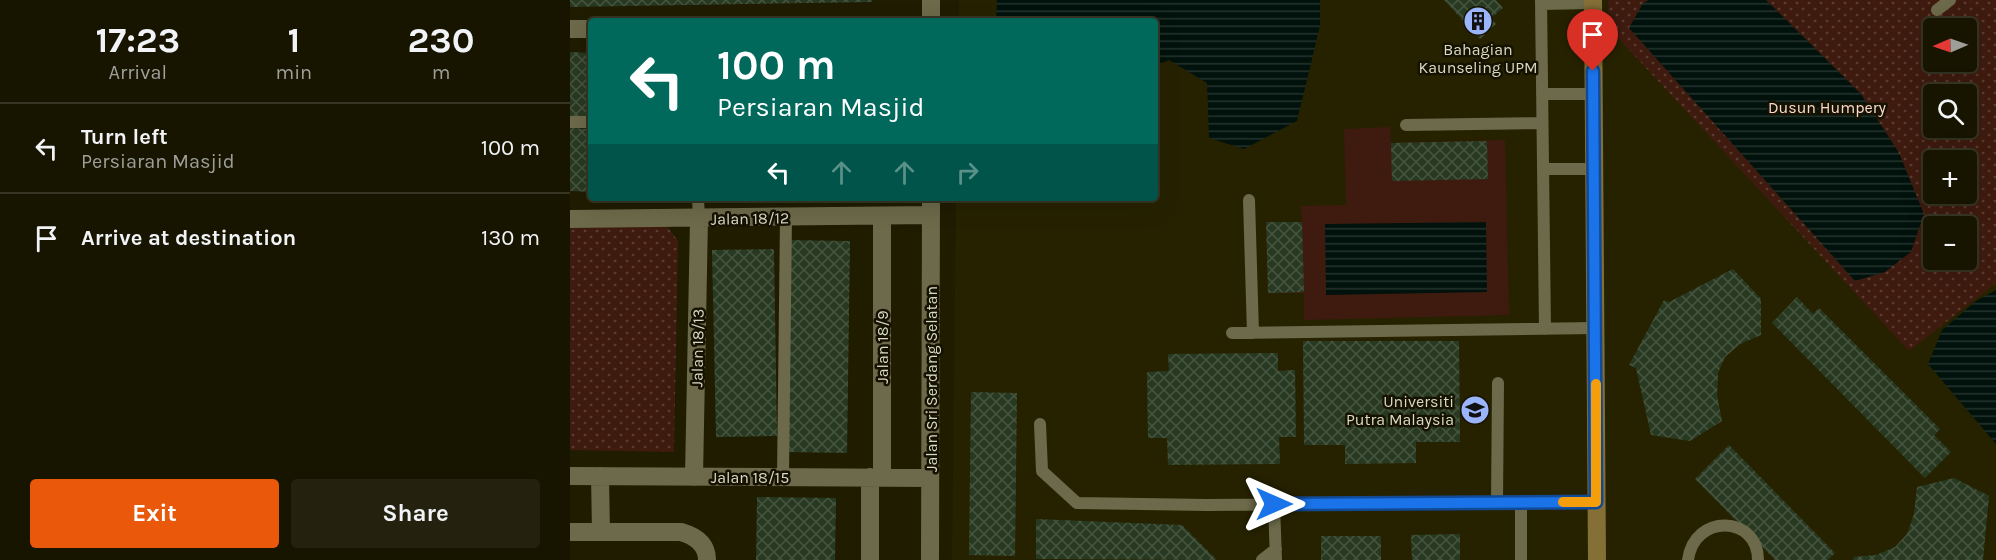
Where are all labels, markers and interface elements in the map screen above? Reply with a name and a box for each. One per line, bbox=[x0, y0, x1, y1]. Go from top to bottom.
building icon: Bahagian Kaunseling UPM bbox=[1462, 5, 1494, 37]
pin bbox=[1567, 9, 1618, 71]
icon: arrive bbox=[1576, 18, 1609, 51]
north arrow bbox=[1923, 18, 1977, 72]
map controls bbox=[1923, 18, 1977, 270]
text: 17:23 bbox=[95, 19, 180, 61]
text: 1 bbox=[287, 19, 300, 61]
text: 230 bbox=[408, 19, 475, 61]
text: 100 m bbox=[717, 40, 836, 90]
place label: Bahagian Kaunseling UPM bbox=[1418, 40, 1538, 77]
icon: left bbox=[618, 42, 696, 120]
text: Arrival bbox=[108, 61, 167, 84]
text: min bbox=[275, 61, 312, 84]
text: m bbox=[432, 61, 450, 84]
button: search bbox=[1923, 84, 1977, 138]
text: Persiaran Masjid bbox=[717, 91, 924, 123]
park label: Dusun Humpery bbox=[1768, 98, 1887, 117]
text: Turn left bbox=[81, 124, 168, 150]
icon: left bbox=[30, 132, 63, 165]
text: 100 m bbox=[481, 135, 540, 161]
text: Persiaran Masjid bbox=[81, 150, 235, 173]
button: + bbox=[1923, 150, 1977, 204]
icon: left bbox=[762, 156, 795, 189]
icon: ahead bbox=[825, 156, 858, 189]
icon: ahead bbox=[888, 156, 921, 189]
icon: right bbox=[951, 156, 984, 189]
street label: Jalan 18/12 bbox=[711, 208, 789, 229]
button: − bbox=[1923, 216, 1977, 270]
icon: arrive bbox=[30, 222, 63, 255]
text: Arrive at destination bbox=[81, 225, 296, 251]
text: 130 m bbox=[481, 225, 540, 251]
street label: Jalan Sri Serdang Selatan bbox=[922, 286, 941, 472]
street label: Jalan 18/13 bbox=[687, 308, 708, 388]
street label: Jalan 18/9 bbox=[873, 310, 892, 384]
place label: Universiti Putra Malaysia bbox=[1346, 392, 1454, 429]
school or university icon: Universiti Putra Malaysia bbox=[1459, 394, 1491, 426]
street label: Jalan 18/15 bbox=[711, 468, 789, 487]
position arrow bbox=[1242, 472, 1306, 536]
button: Exit bbox=[30, 479, 279, 548]
button: Share bbox=[291, 479, 540, 548]

